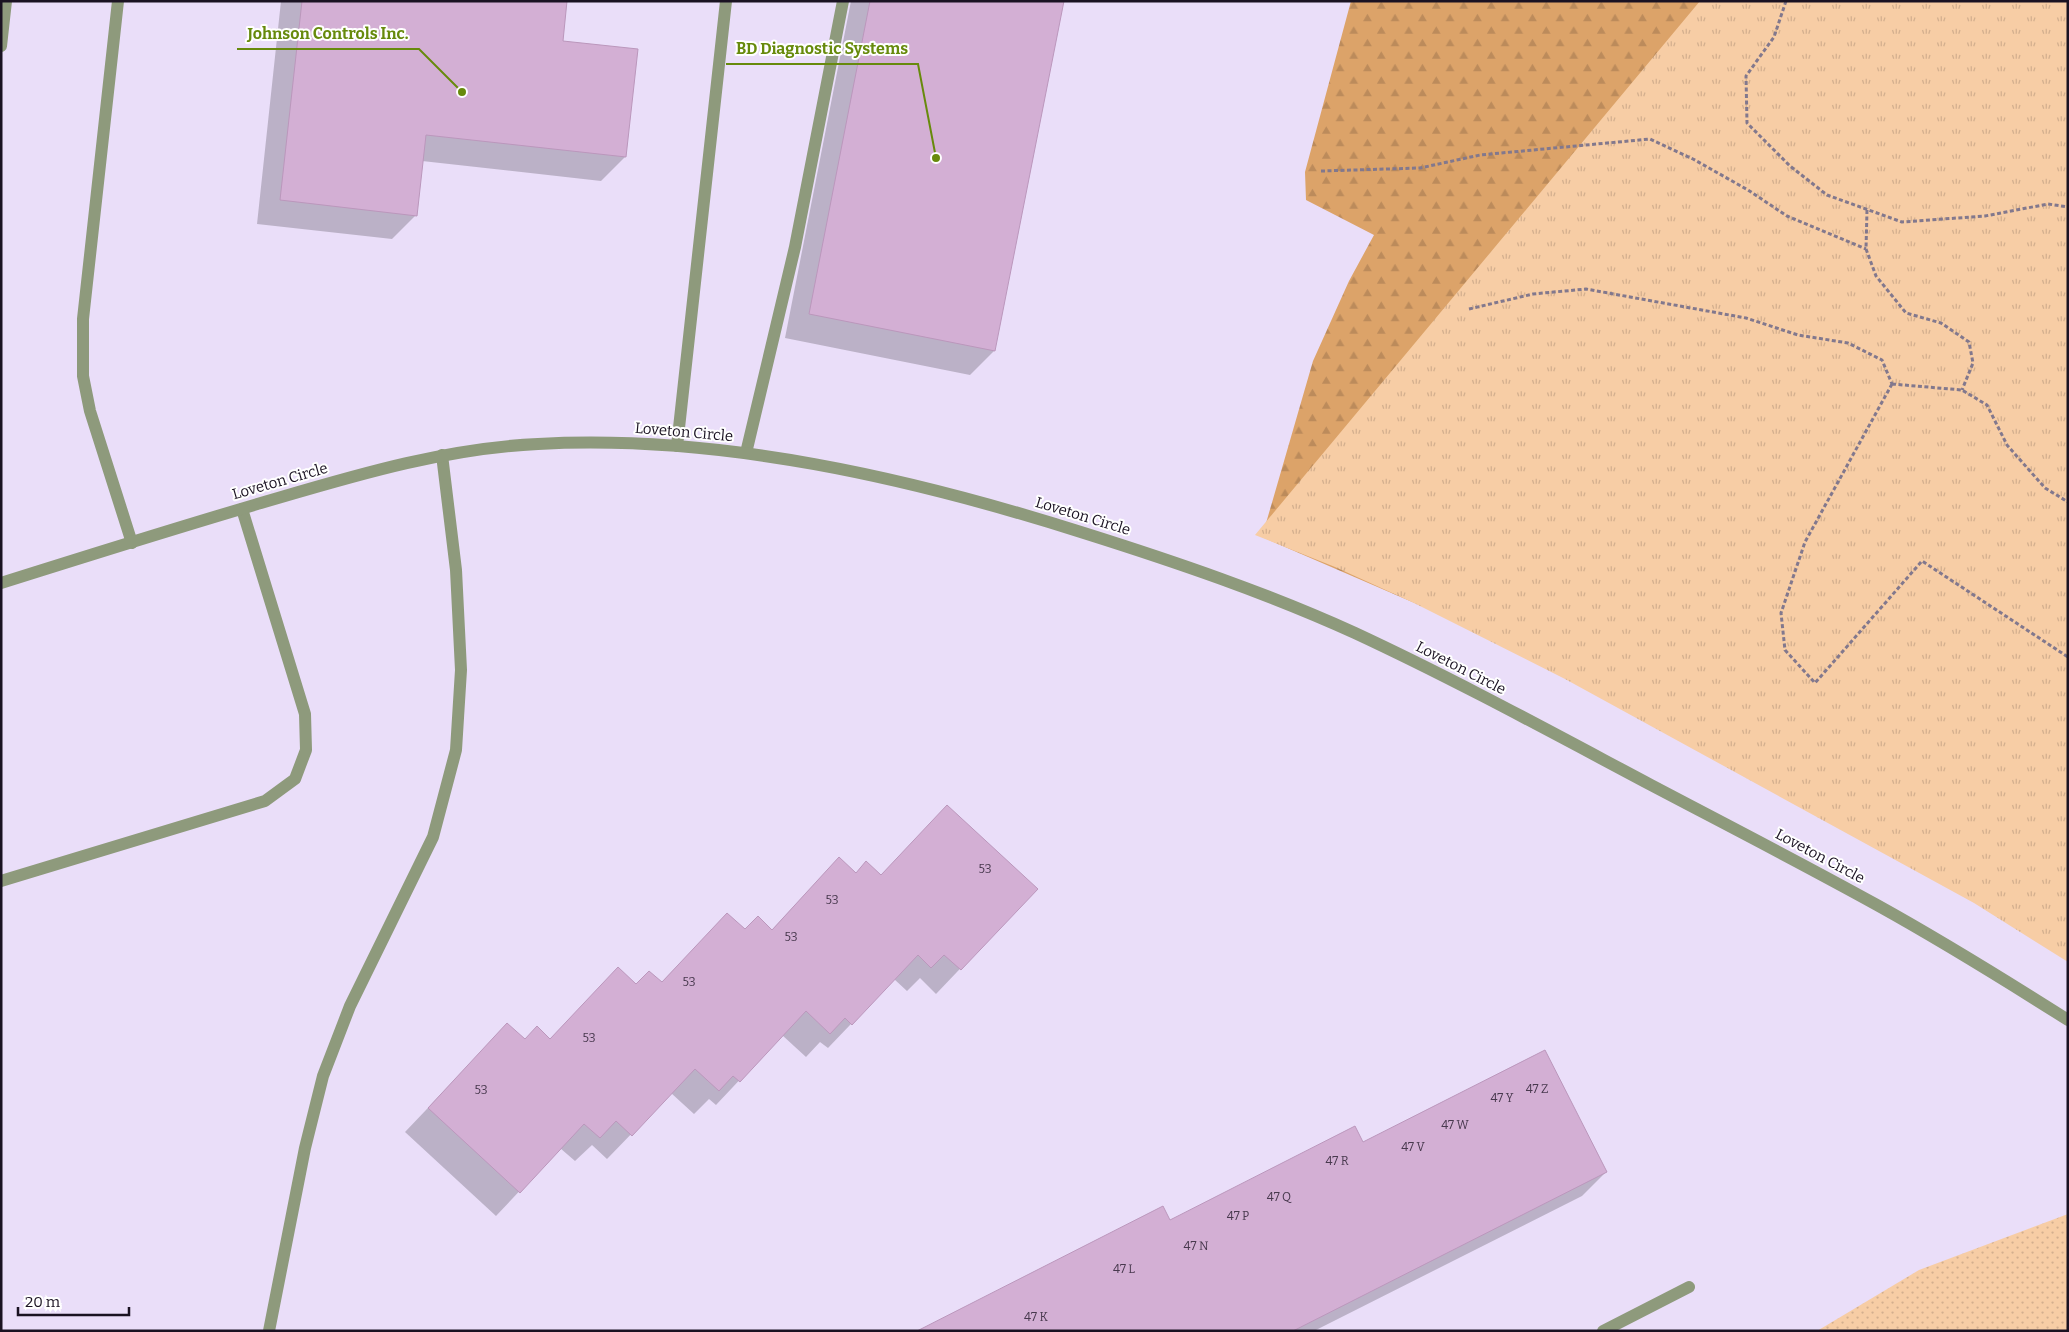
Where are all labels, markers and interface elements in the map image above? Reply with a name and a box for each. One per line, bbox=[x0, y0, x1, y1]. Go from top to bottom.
callout: Johnson Controls Inc. bbox=[237, 18, 419, 49]
text: Johnson Controls Inc. bbox=[246, 24, 409, 43]
callout: BD Diagnostic Systems bbox=[726, 33, 918, 64]
text: BD Diagnostic Systems bbox=[736, 39, 908, 58]
street label: Loveton Circle bbox=[634, 419, 734, 445]
street label: Loveton Circle bbox=[230, 459, 330, 503]
street label: Loveton Circle bbox=[1033, 493, 1133, 539]
street label: Loveton Circle bbox=[1413, 638, 1509, 698]
street label: Loveton Circle bbox=[1772, 825, 1868, 887]
house number: 53 bbox=[979, 862, 992, 876]
house number: 53 bbox=[826, 893, 839, 907]
house number: 53 bbox=[785, 930, 798, 944]
house number: 53 bbox=[683, 975, 696, 989]
house number: 53 bbox=[583, 1031, 596, 1045]
house number: 47 Z bbox=[1526, 1082, 1548, 1096]
house number: 53 bbox=[475, 1083, 488, 1097]
house number: 47 Y bbox=[1491, 1091, 1514, 1105]
house number: 47 W bbox=[1441, 1118, 1469, 1132]
house number: 47 V bbox=[1401, 1140, 1425, 1154]
house number: 47 R bbox=[1325, 1154, 1349, 1168]
house number: 47 Q bbox=[1267, 1190, 1292, 1204]
house number: 47 P bbox=[1227, 1209, 1249, 1223]
house number: 47 N bbox=[1184, 1239, 1209, 1253]
house number: 47 L bbox=[1113, 1262, 1135, 1276]
scale bar bbox=[18, 1284, 129, 1316]
text: 20 m bbox=[25, 1293, 61, 1311]
house number: 47 K bbox=[1024, 1310, 1048, 1324]

